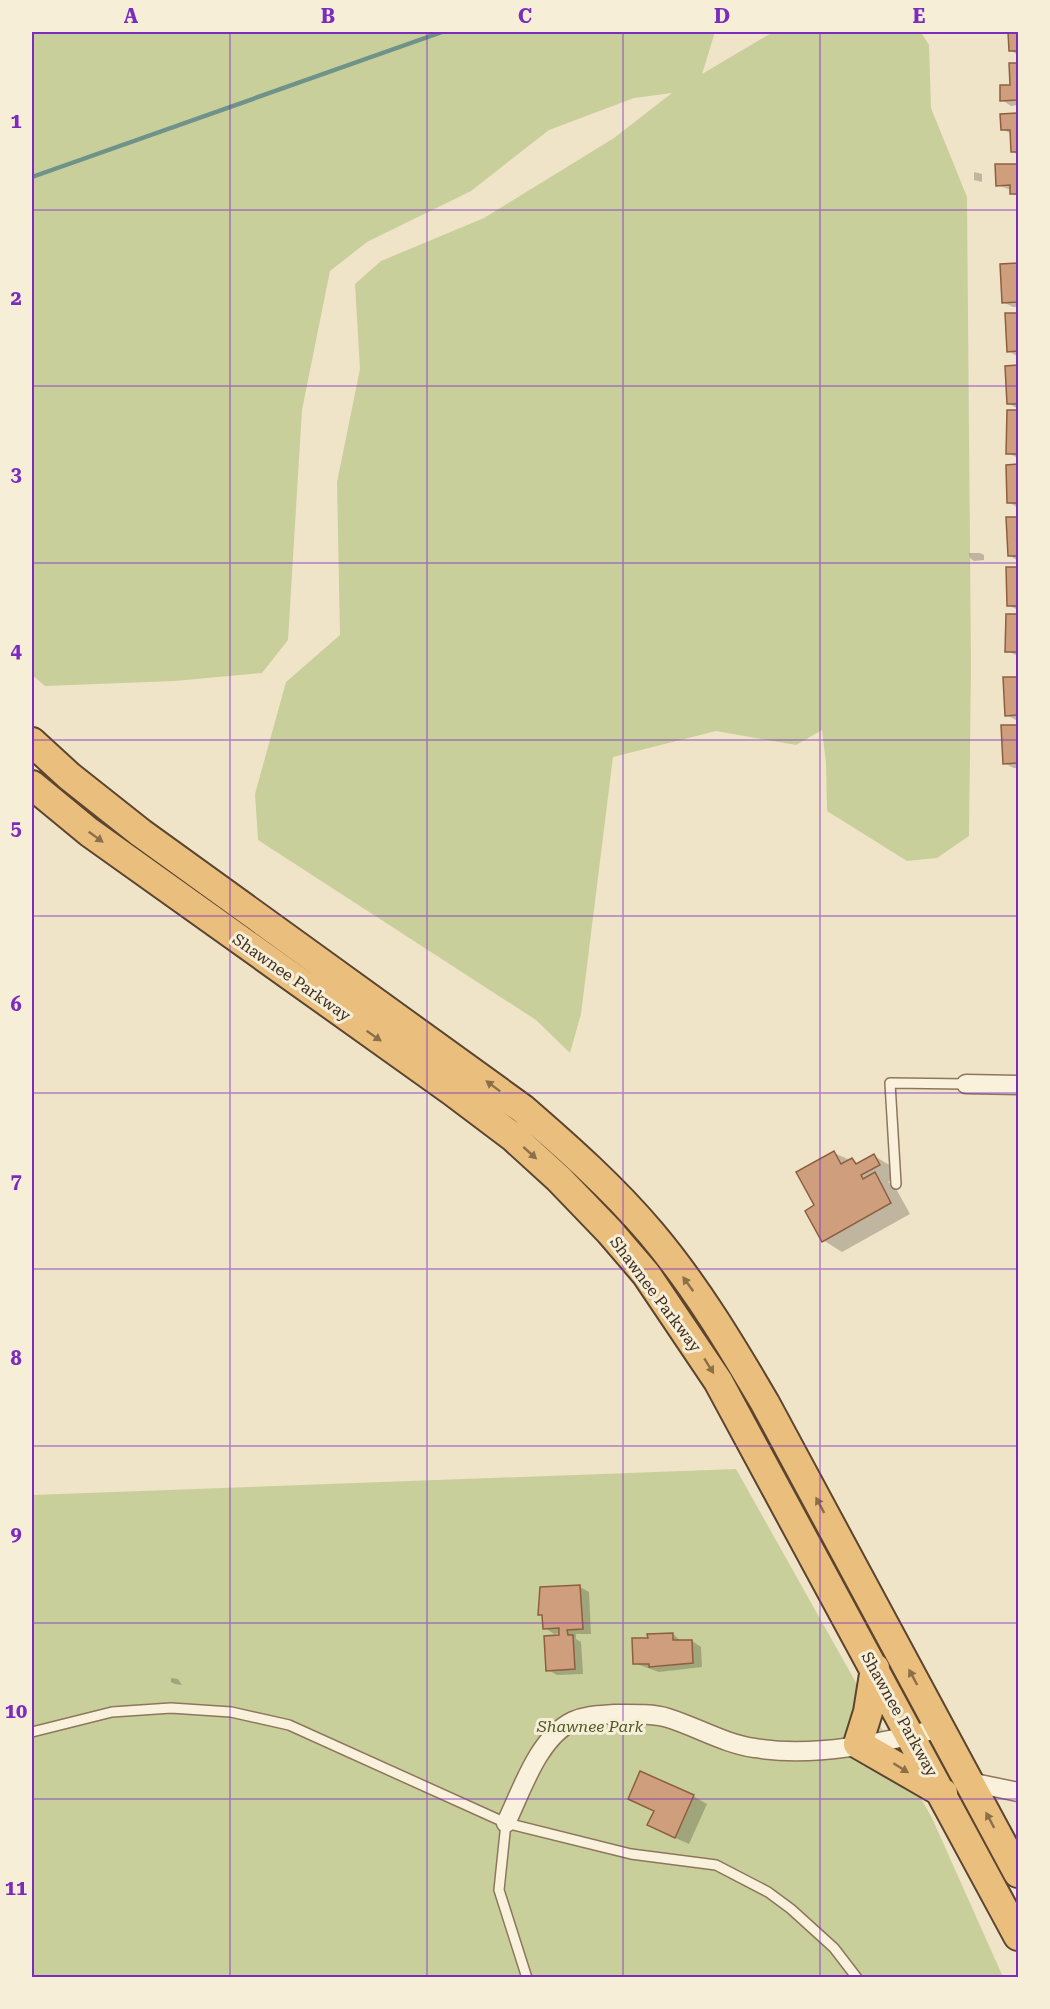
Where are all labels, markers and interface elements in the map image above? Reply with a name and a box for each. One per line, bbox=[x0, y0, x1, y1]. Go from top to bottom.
text: A bbox=[124, 4, 139, 28]
text: B bbox=[321, 4, 335, 28]
text: C bbox=[518, 4, 532, 28]
text: D bbox=[714, 4, 730, 28]
text: E bbox=[913, 4, 926, 28]
text: 1 bbox=[10, 109, 22, 133]
text: 2 bbox=[10, 286, 22, 310]
text: 3 bbox=[10, 462, 22, 486]
text: 4 bbox=[10, 639, 22, 663]
text: 5 bbox=[10, 816, 22, 840]
one-way arrow bbox=[87, 831, 103, 843]
street label: Shawnee Parkway bbox=[229, 930, 355, 1026]
text: 6 bbox=[10, 992, 22, 1016]
one-way arrow bbox=[366, 1030, 382, 1042]
one-way arrow bbox=[485, 1081, 500, 1093]
one-way arrow bbox=[522, 1146, 537, 1159]
text: 7 bbox=[10, 1169, 22, 1193]
street label: Shawnee Parkway bbox=[606, 1233, 706, 1356]
one-way arrow bbox=[682, 1276, 694, 1292]
text: 8 bbox=[10, 1346, 22, 1370]
one-way arrow bbox=[703, 1358, 714, 1374]
one-way arrow bbox=[815, 1496, 825, 1513]
text: 9 bbox=[10, 1522, 22, 1546]
street label: Shawnee Parkway bbox=[857, 1649, 942, 1780]
one-way arrow bbox=[908, 1668, 918, 1685]
text: 10 bbox=[5, 1699, 27, 1723]
park label: Shawnee Park bbox=[536, 1717, 643, 1736]
one-way arrow bbox=[893, 1763, 909, 1774]
one-way arrow bbox=[985, 1812, 995, 1829]
text: 11 bbox=[5, 1876, 27, 1900]

